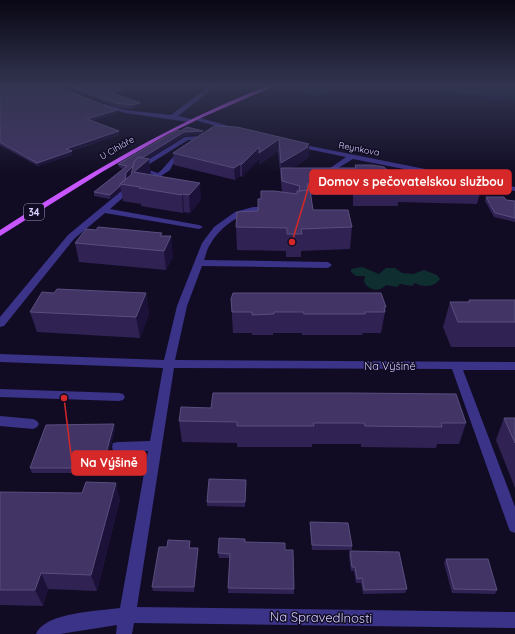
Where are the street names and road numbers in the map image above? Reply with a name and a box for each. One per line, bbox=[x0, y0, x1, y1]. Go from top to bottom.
street label: U Cihláře bbox=[98, 133, 136, 162]
street label: Reynkova bbox=[338, 139, 381, 158]
road number: 34 bbox=[24, 204, 44, 220]
street label: Na Výšině bbox=[364, 359, 416, 373]
street label: Na Spravedlnosti bbox=[270, 608, 372, 626]

